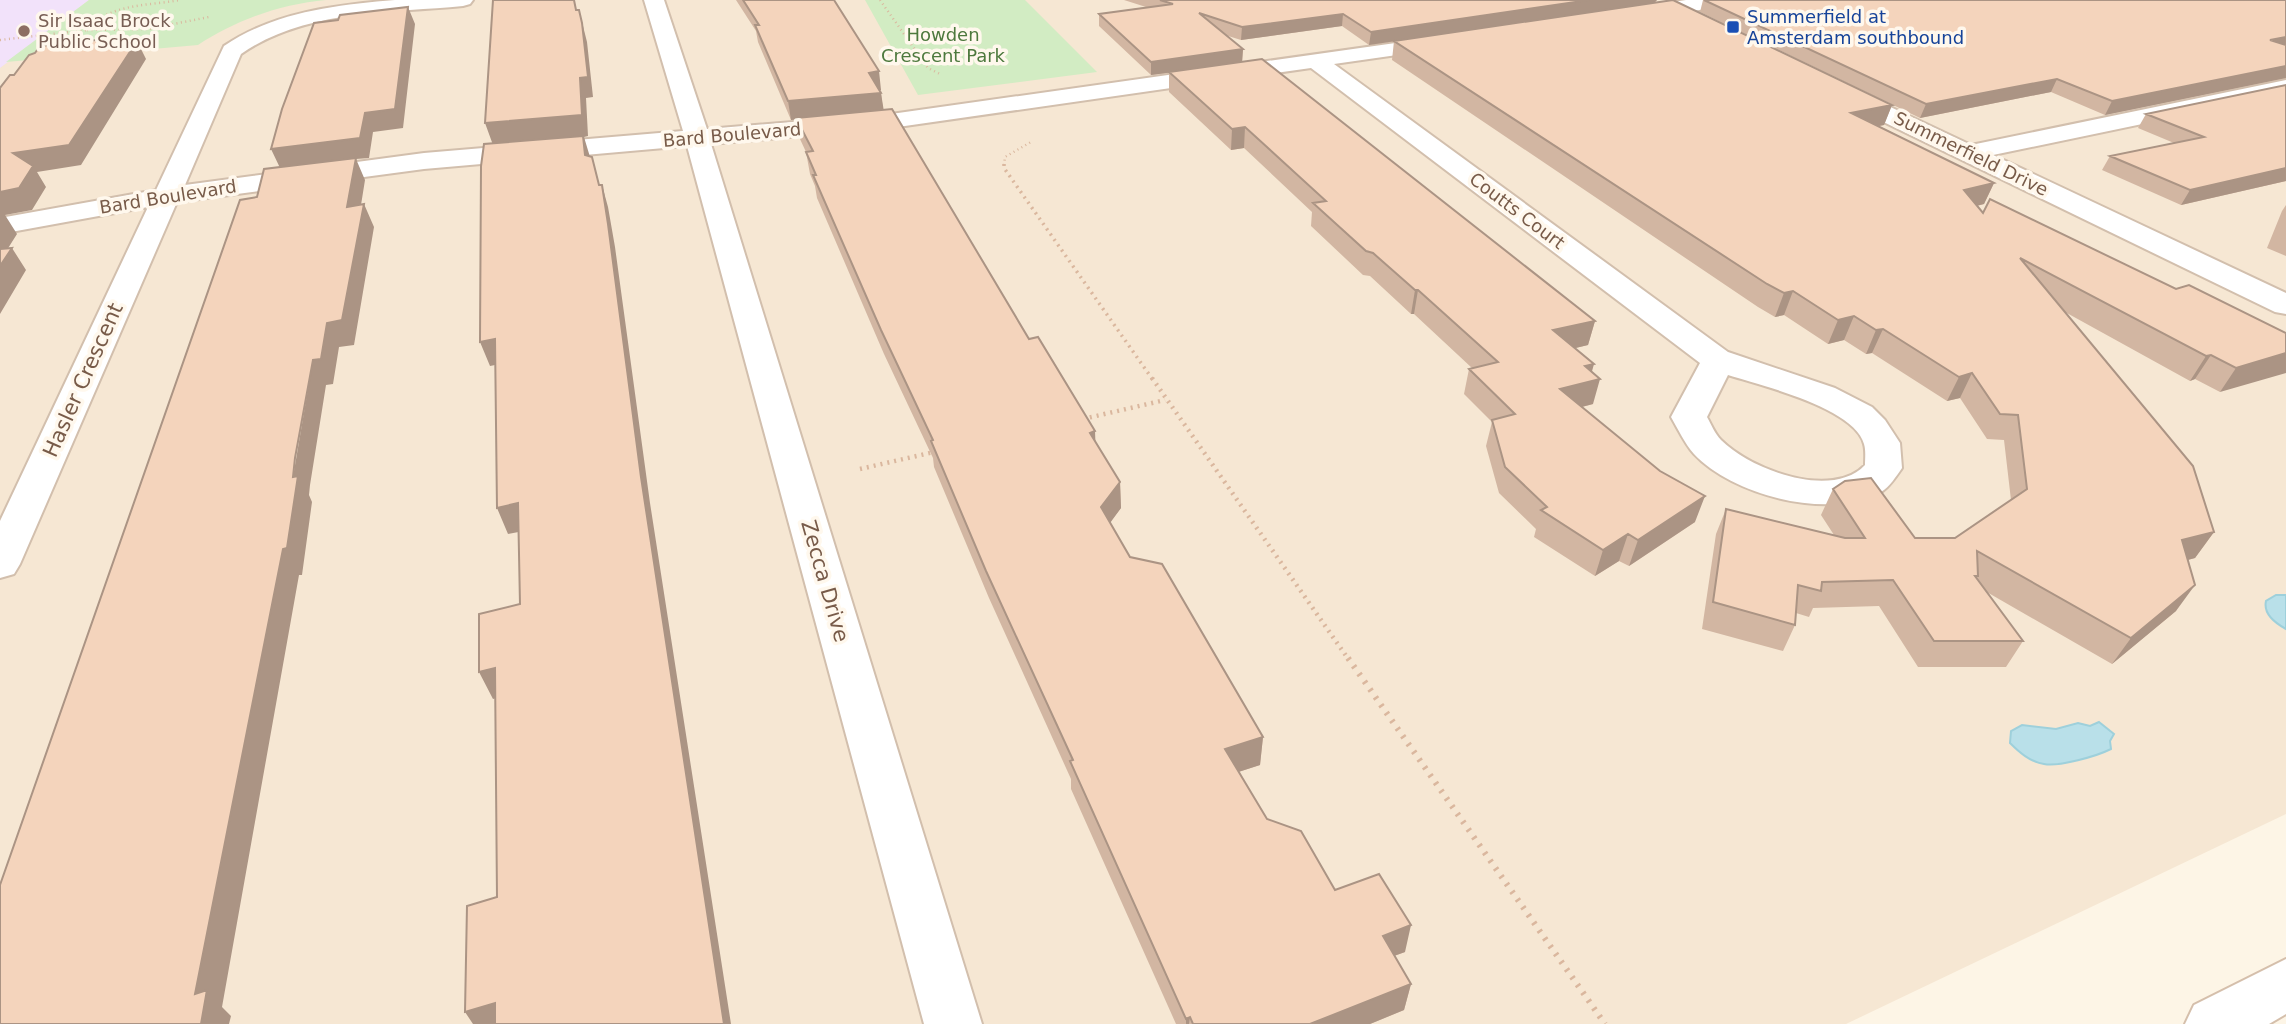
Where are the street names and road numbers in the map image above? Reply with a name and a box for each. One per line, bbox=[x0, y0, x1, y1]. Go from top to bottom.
street label: Summerfield Drive bbox=[1891, 107, 2052, 200]
street label: Bard Boulevard bbox=[662, 118, 802, 151]
street label: Coutts Court bbox=[1466, 168, 1569, 253]
street label: Bard Boulevard bbox=[98, 175, 238, 218]
street label: Hasler Crescent bbox=[38, 299, 128, 461]
street label: Zecca Drive bbox=[796, 517, 854, 645]

